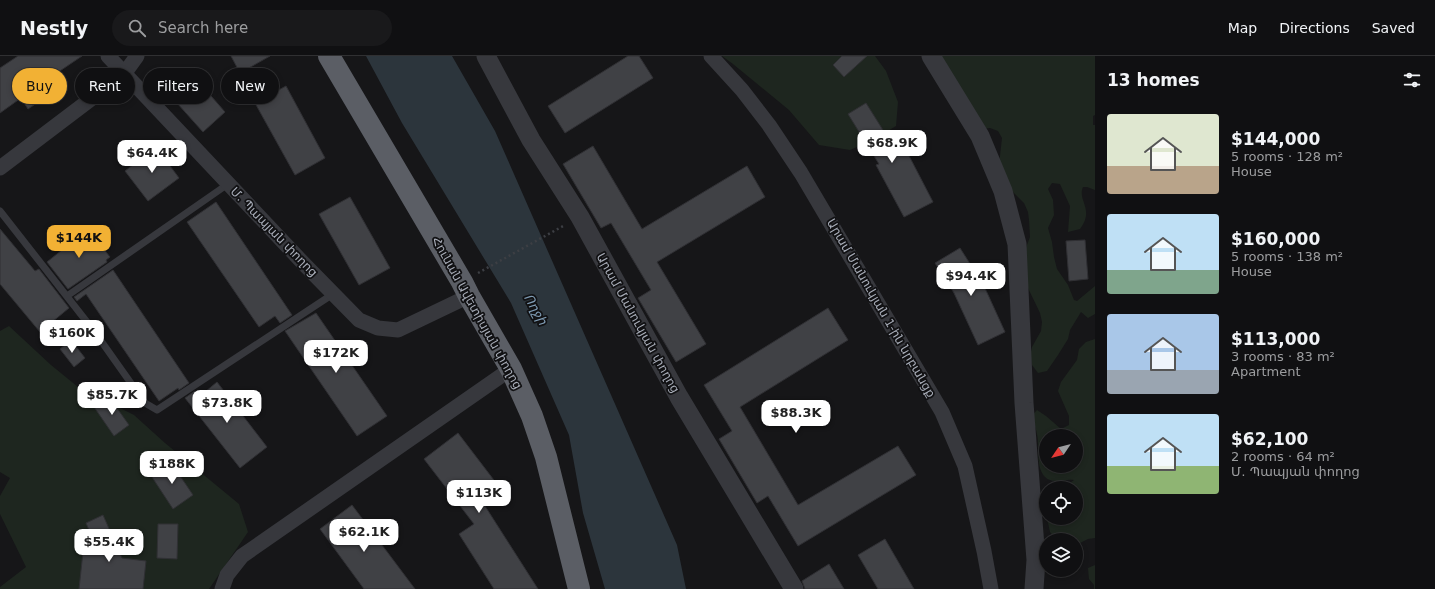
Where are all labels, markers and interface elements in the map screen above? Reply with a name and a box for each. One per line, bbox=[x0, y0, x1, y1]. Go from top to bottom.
search box bbox=[112, 10, 392, 46]
text: Nestly bbox=[20, 17, 88, 39]
icon: search bbox=[126, 17, 148, 39]
text: Search here bbox=[158, 19, 248, 37]
text: Map bbox=[1228, 20, 1257, 36]
text: Directions bbox=[1279, 20, 1350, 36]
text: Saved bbox=[1372, 20, 1415, 36]
chip: Buy bbox=[12, 68, 67, 104]
chip: Rent bbox=[75, 68, 135, 104]
chip: Filters bbox=[143, 68, 213, 104]
chip: New bbox=[221, 68, 279, 104]
icon: filters bbox=[1401, 69, 1423, 91]
text: 13 homes bbox=[1107, 70, 1200, 90]
text: $144,000 bbox=[1231, 129, 1320, 149]
pin: $68.9K bbox=[859, 130, 925, 164]
icon: home bbox=[1139, 130, 1187, 178]
text: $68.9K bbox=[866, 135, 918, 150]
pin: $64.4K bbox=[119, 140, 185, 174]
text: $64.4K bbox=[126, 145, 178, 160]
text: 5 rooms · 128 m² bbox=[1231, 149, 1343, 164]
text: House bbox=[1231, 164, 1272, 179]
street label: Մ․ Պապյան փողոց bbox=[228, 184, 320, 280]
street label: Արամ Մանուկյան 1-ին նրբանցք bbox=[824, 216, 938, 400]
pin: $144K bbox=[51, 225, 107, 259]
text: $160,000 bbox=[1231, 229, 1320, 249]
text: $144K bbox=[56, 230, 102, 245]
icon: home bbox=[1139, 230, 1187, 278]
street label: Հունան Ավետիսյան փողոց bbox=[429, 234, 525, 392]
text: 5 rooms · 138 m² bbox=[1231, 249, 1343, 264]
street label: Արամ Մանուկյան փողոց bbox=[594, 251, 682, 395]
pin: $94.4K bbox=[938, 263, 1004, 297]
text: House bbox=[1231, 264, 1272, 279]
text: $94.4K bbox=[945, 268, 997, 283]
water label: Ողջի bbox=[521, 292, 551, 328]
pin: $160K bbox=[44, 320, 100, 354]
text: $160K bbox=[49, 325, 95, 340]
text: $113,000 bbox=[1231, 329, 1320, 349]
icon: home bbox=[1139, 330, 1187, 378]
pin: $172K bbox=[308, 340, 364, 374]
text: $172K bbox=[313, 345, 359, 360]
text: 3 rooms · 83 m² bbox=[1231, 349, 1335, 364]
text: Apartment bbox=[1231, 364, 1301, 379]
pin: $85.7K bbox=[79, 382, 145, 416]
text: $85.7K bbox=[86, 387, 138, 402]
pin: $73.8K bbox=[194, 390, 260, 424]
text: $73.8K bbox=[201, 395, 253, 410]
pin: $88.3K bbox=[763, 400, 829, 434]
text: $88.3K bbox=[770, 405, 822, 420]
north arrow bbox=[1039, 429, 1083, 473]
map controls bbox=[1039, 429, 1083, 577]
text: $62,100 bbox=[1231, 429, 1308, 449]
icon: home bbox=[1139, 430, 1187, 478]
text: 2 rooms · 64 m² bbox=[1231, 449, 1335, 464]
pin: $188K bbox=[144, 451, 200, 485]
text: $188K bbox=[149, 456, 195, 471]
text: Մ․ Պապյան փողոց bbox=[1231, 464, 1360, 479]
pin: $113K bbox=[451, 480, 507, 514]
button: locate bbox=[1039, 481, 1083, 525]
text: $113K bbox=[456, 485, 502, 500]
pin: $62.1K bbox=[331, 519, 397, 553]
text: $62.1K bbox=[338, 524, 390, 539]
pin: $55.4K bbox=[76, 529, 142, 563]
button: layers bbox=[1039, 533, 1083, 577]
text: $55.4K bbox=[83, 534, 135, 549]

